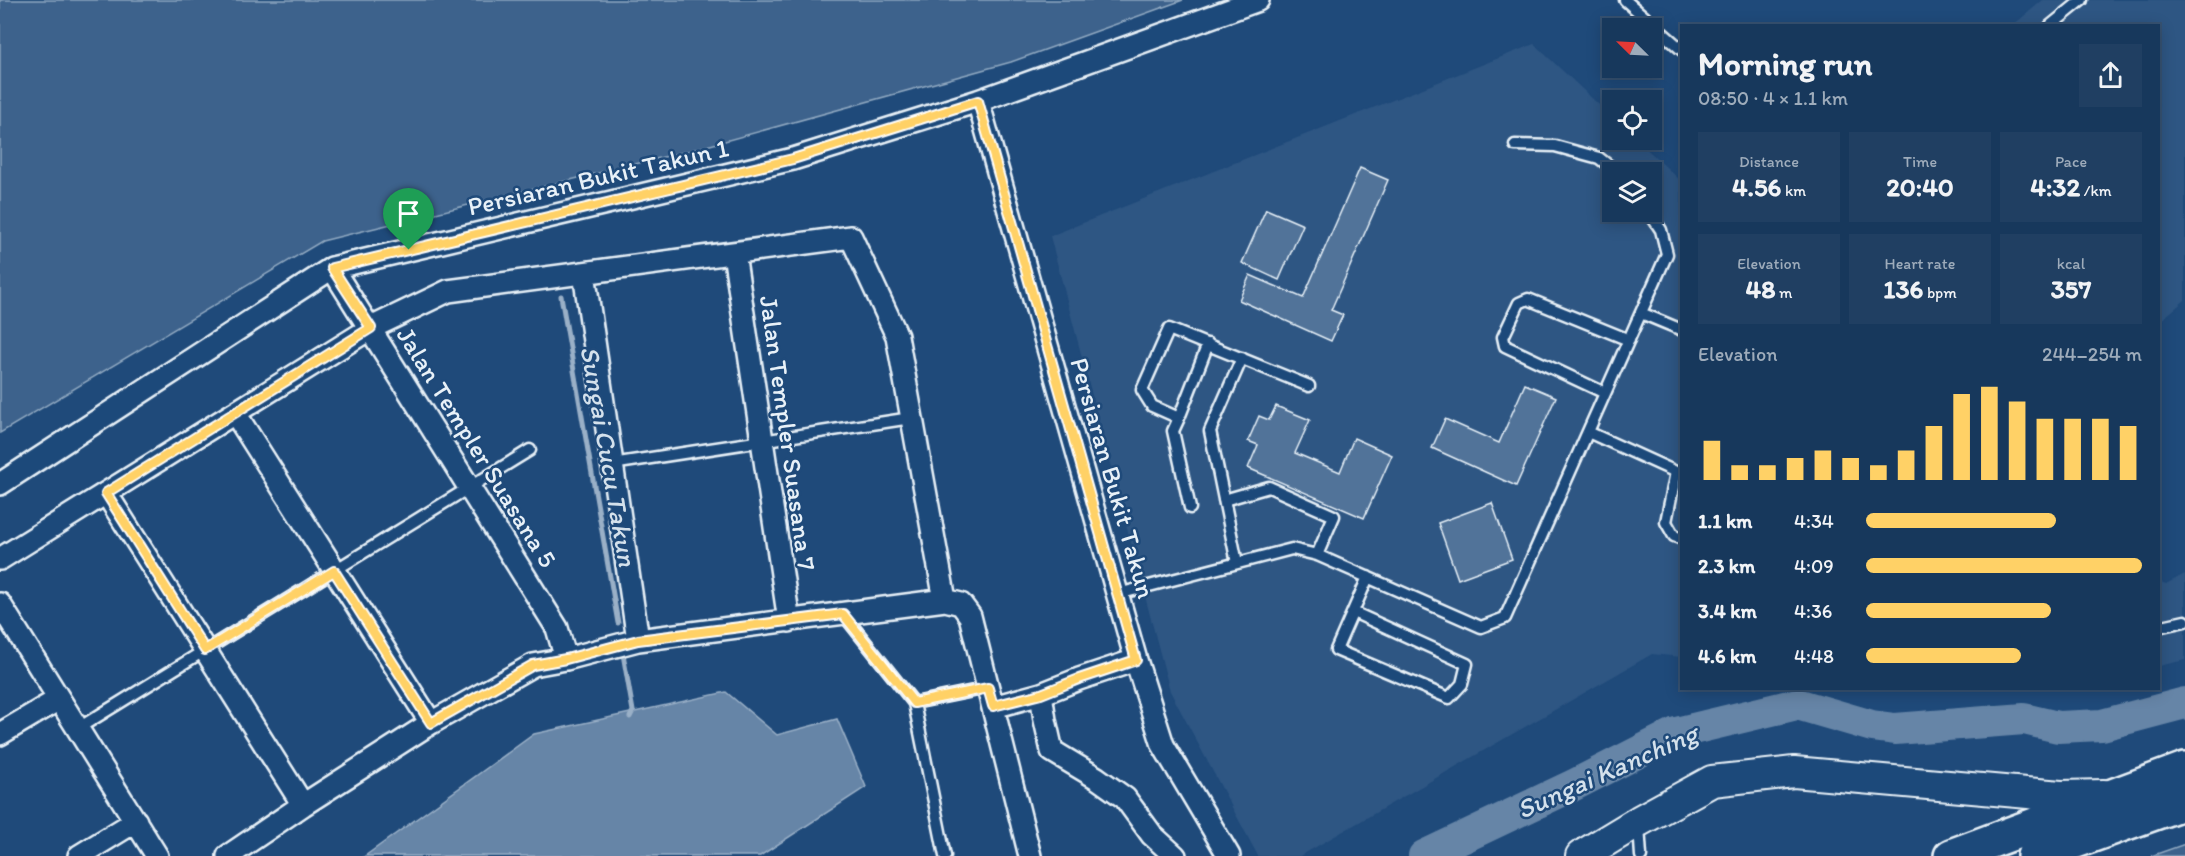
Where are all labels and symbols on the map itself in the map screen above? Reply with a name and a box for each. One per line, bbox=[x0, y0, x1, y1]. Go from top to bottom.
north arrow bbox=[1602, 18, 1662, 78]
street label: Persiaran Bukit Takun 1 bbox=[464, 131, 732, 223]
pin bbox=[383, 188, 434, 250]
street label: Jalan Templer Suasana 7 bbox=[753, 294, 823, 573]
street label: Jalan Templer Suasana 5 bbox=[390, 321, 564, 573]
water label: Sungai Cucu Takun bbox=[573, 343, 645, 569]
street label: Persiaran Bukit Takun bbox=[1063, 354, 1163, 602]
water label: Sungai Kanching bbox=[1511, 715, 1705, 826]

